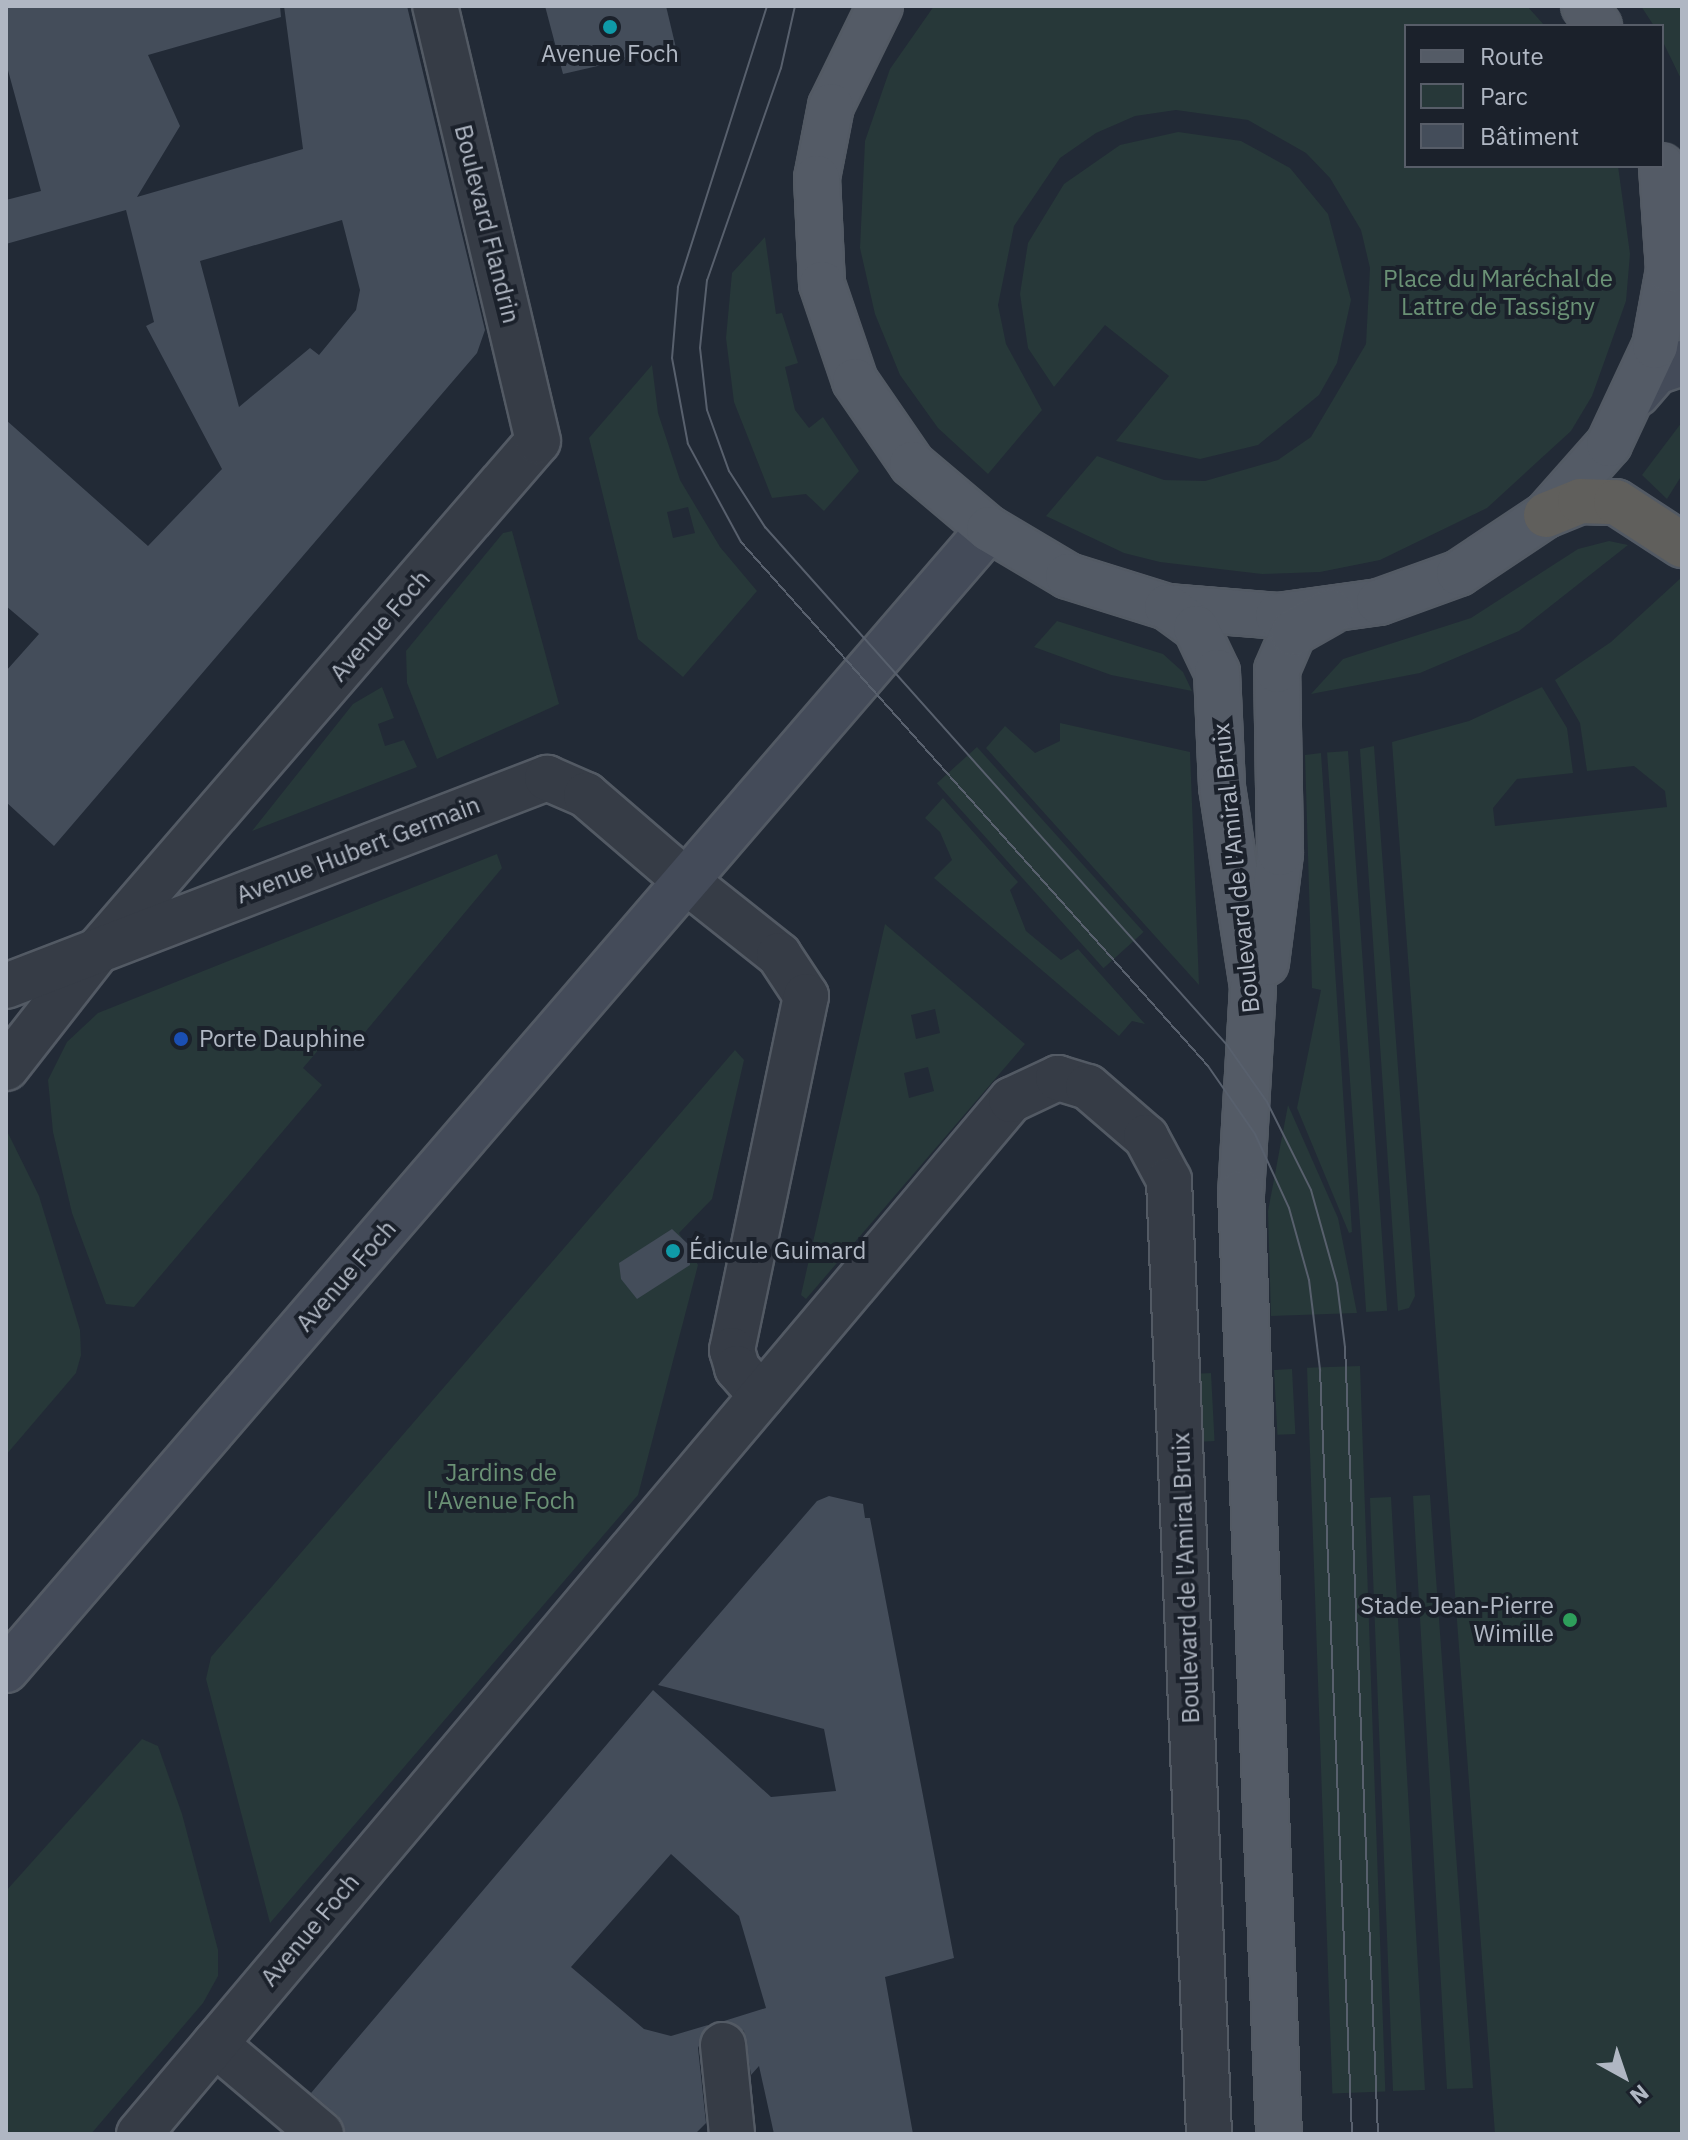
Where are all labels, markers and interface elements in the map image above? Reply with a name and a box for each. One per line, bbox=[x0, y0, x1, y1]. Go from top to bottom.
marker: Avenue Foch bbox=[601, 18, 619, 36]
legend bbox=[1404, 24, 1664, 168]
place label: Avenue Foch bbox=[541, 40, 679, 68]
text: Route bbox=[1480, 40, 1544, 72]
text: Parc bbox=[1480, 80, 1528, 112]
text: Bâtiment bbox=[1480, 120, 1579, 152]
street label: Boulevard Flandrin bbox=[448, 122, 526, 326]
park label: Place du Maréchal de Lattre de Tassigny bbox=[1383, 265, 1613, 321]
street label: Avenue Foch bbox=[324, 565, 436, 687]
street label: Boulevard de l'Amiral Bruix bbox=[1206, 722, 1266, 1014]
street label: Avenue Hubert Germain bbox=[232, 790, 484, 910]
place label: Porte Dauphine bbox=[199, 1025, 365, 1053]
marker: Porte Dauphine bbox=[170, 1028, 192, 1050]
street label: Avenue Foch bbox=[290, 1215, 402, 1337]
place label: Édicule Guimard bbox=[689, 1237, 866, 1265]
marker: Édicule Guimard bbox=[664, 1242, 682, 1260]
street label: Boulevard de l'Amiral Bruix bbox=[1167, 1432, 1205, 1724]
park label: Jardins de l'Avenue Foch bbox=[427, 1459, 575, 1515]
place label: Stade Jean-Pierre Wimille bbox=[1360, 1592, 1554, 1648]
marker: Stade Jean-Pierre Wimille bbox=[1561, 1611, 1579, 1629]
street label: Avenue Foch bbox=[255, 1868, 365, 1992]
north arrow bbox=[1584, 2036, 1664, 2116]
text: N bbox=[1624, 2079, 1655, 2111]

